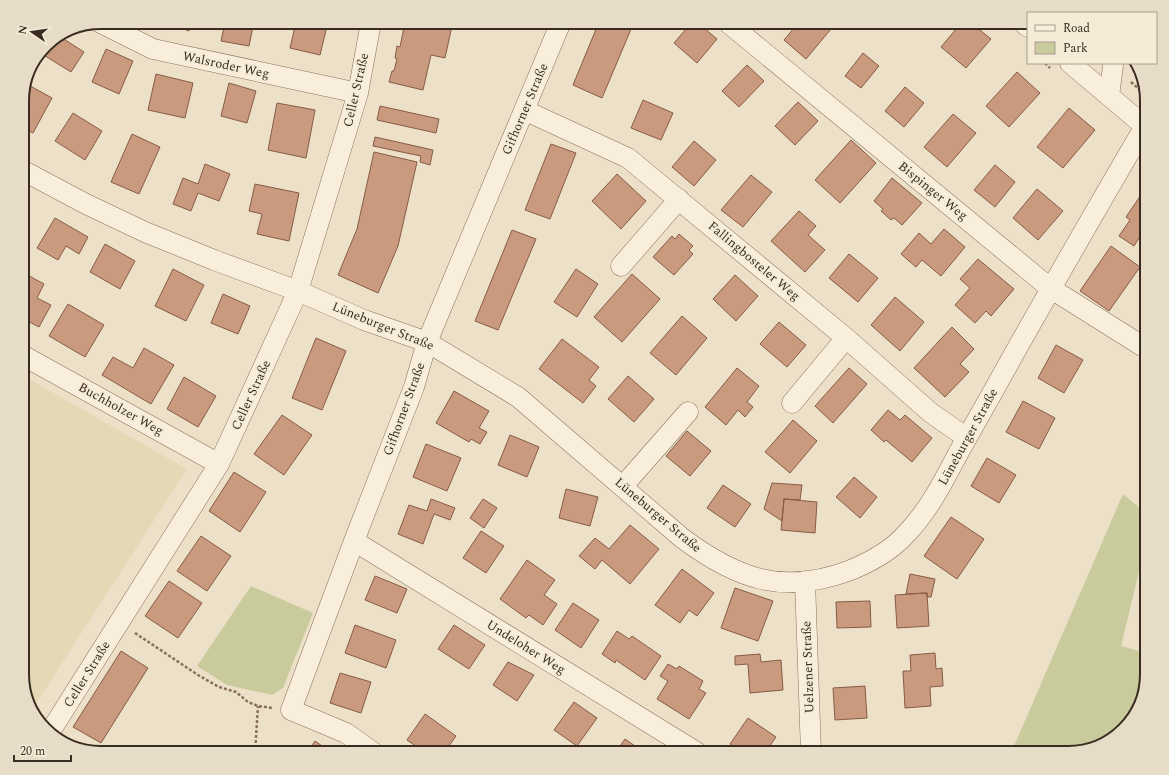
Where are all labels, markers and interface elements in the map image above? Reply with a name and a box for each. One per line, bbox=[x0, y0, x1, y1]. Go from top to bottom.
north arrow bbox=[12, 12, 52, 52]
legend bbox=[1027, 12, 1157, 64]
text: Road bbox=[1063, 19, 1090, 38]
text: N bbox=[13, 24, 32, 36]
text: Park bbox=[1063, 39, 1088, 58]
street label: Walsroder Weg bbox=[181, 46, 271, 84]
street label: Celler Straße bbox=[338, 51, 374, 129]
street label: Gifhorner Straße bbox=[497, 60, 553, 158]
street label: Bispinger Weg bbox=[894, 157, 972, 225]
street label: Fallingbosteler Weg bbox=[703, 216, 805, 306]
street label: Lüneburger Straße bbox=[329, 296, 437, 356]
street label: Celler Straße bbox=[226, 357, 276, 433]
street label: Gifhorner Straße bbox=[378, 360, 430, 458]
street label: Buchholzer Weg bbox=[75, 377, 167, 441]
street label: Lüneburger Straße bbox=[933, 385, 1003, 489]
street label: Lüneburger Straße bbox=[610, 473, 706, 557]
street label: Undeloher Weg bbox=[482, 615, 570, 679]
street label: Uelzener Straße bbox=[796, 620, 820, 714]
street label: Celler Straße bbox=[58, 637, 116, 711]
scale bar bbox=[14, 737, 71, 763]
text: 20 m bbox=[20, 742, 45, 761]

